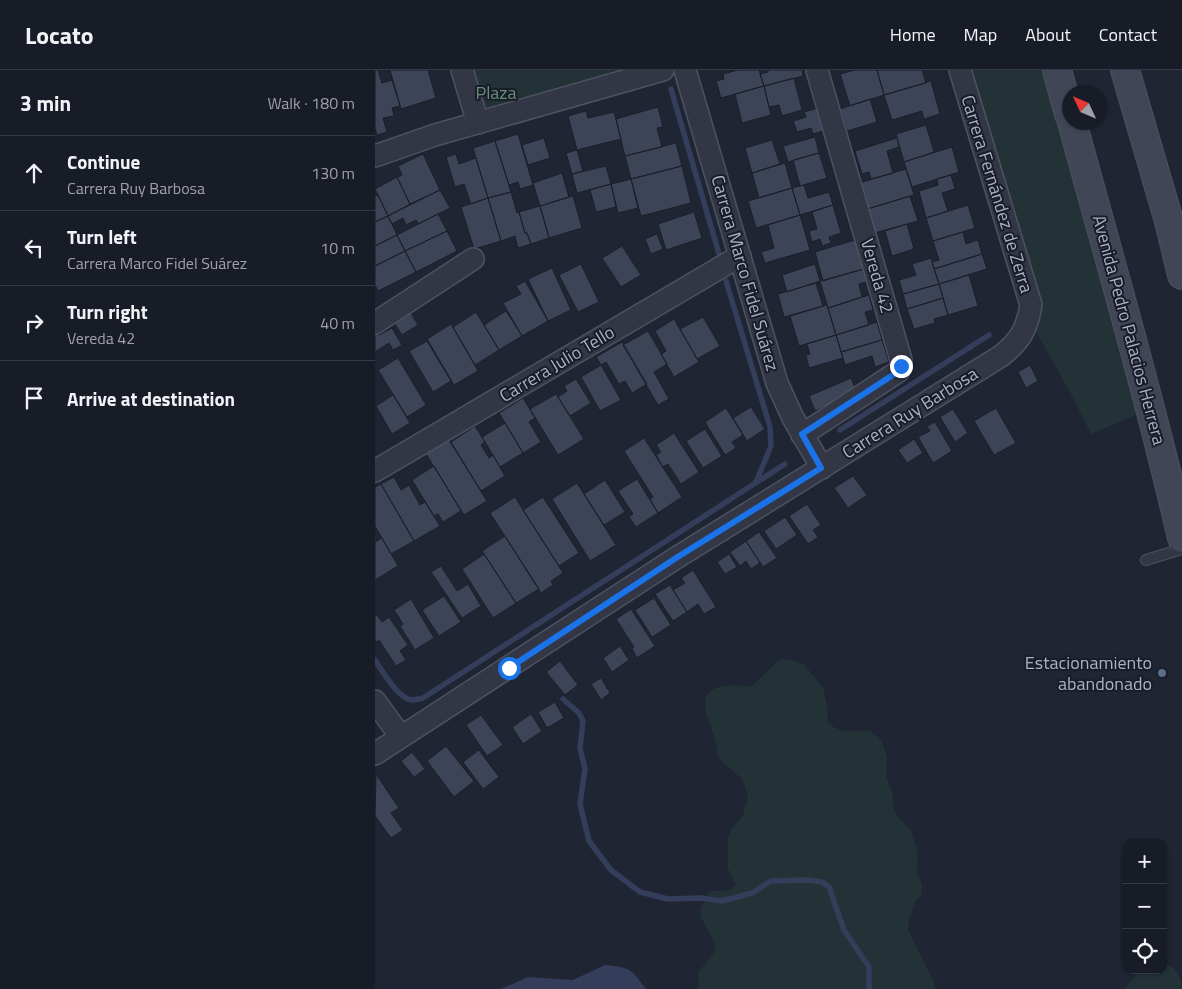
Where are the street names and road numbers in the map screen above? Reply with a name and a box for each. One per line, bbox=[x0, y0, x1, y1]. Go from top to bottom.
street label: Carrera Fernández de Zerra bbox=[955, 92, 1040, 296]
street label: Carrera Marco Fidel Suárez bbox=[705, 172, 786, 374]
street label: Avenida Pedro Palacios Herrera bbox=[1086, 212, 1173, 448]
street label: Vereda 42 bbox=[854, 235, 901, 316]
street label: Carrera Julio Tello bbox=[494, 318, 620, 409]
street label: Carrera Ruy Barbosa bbox=[837, 360, 983, 465]

